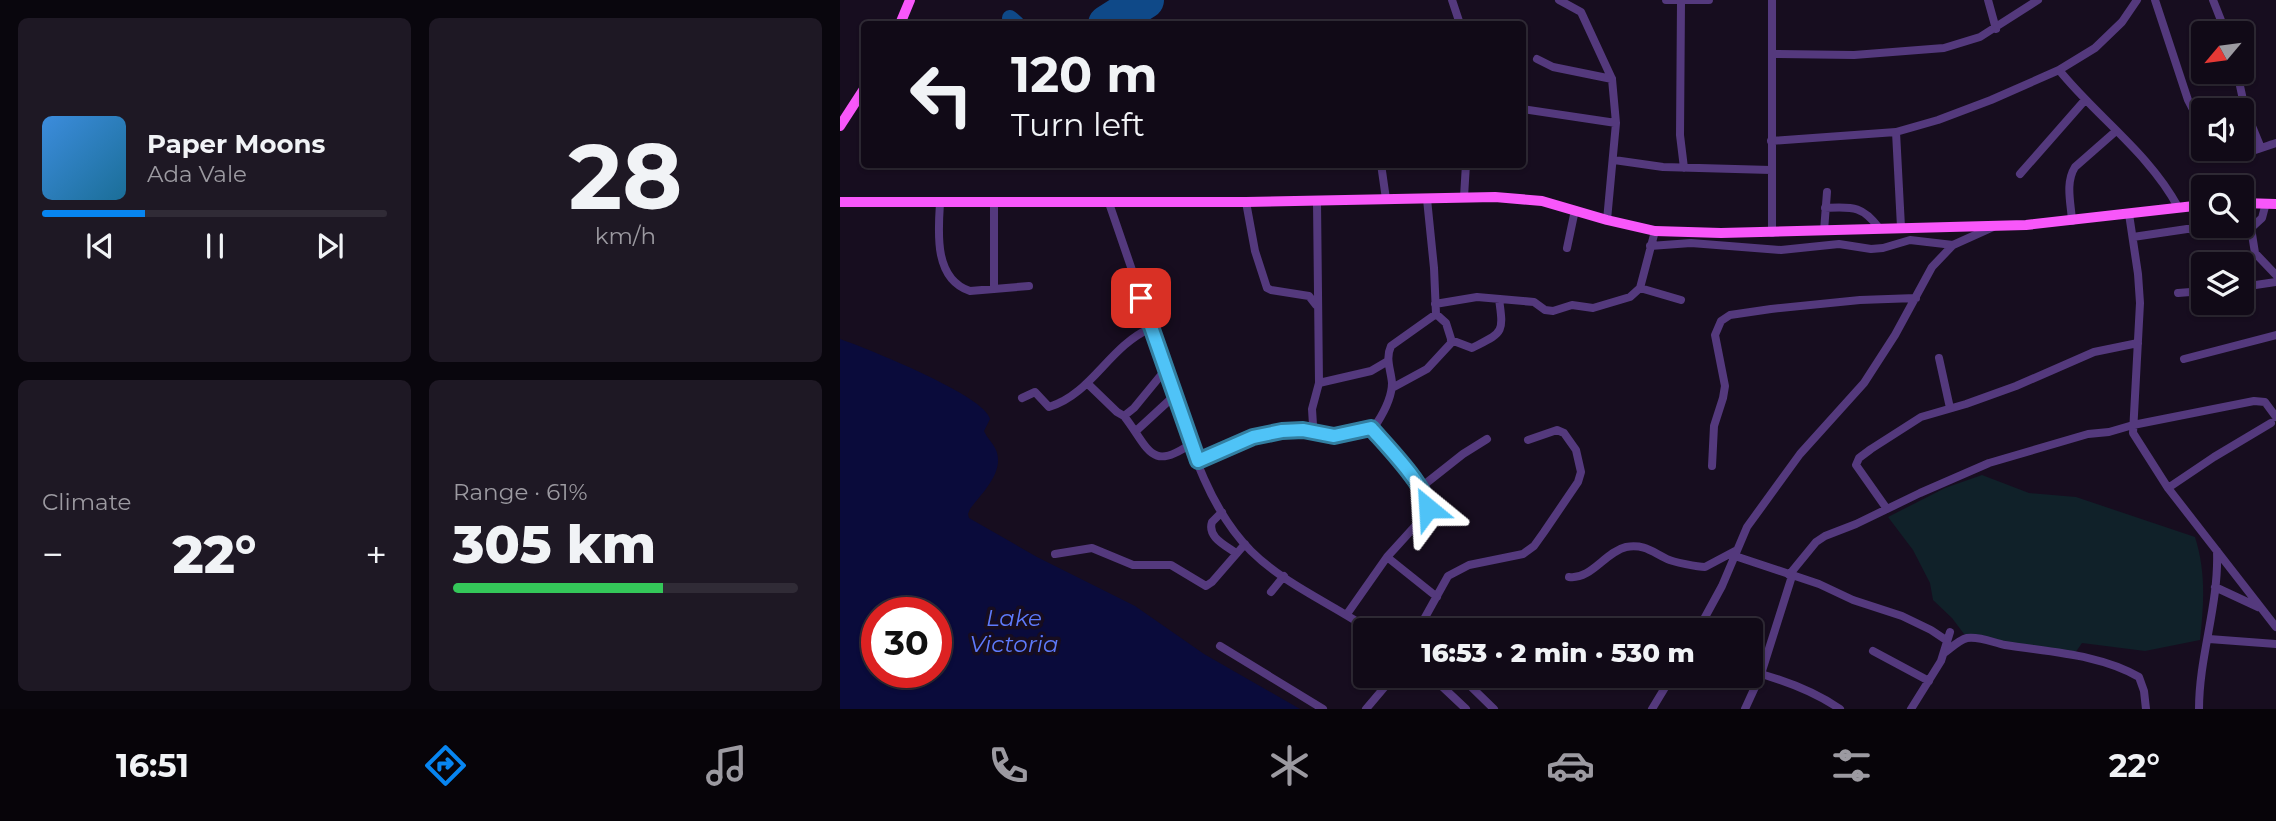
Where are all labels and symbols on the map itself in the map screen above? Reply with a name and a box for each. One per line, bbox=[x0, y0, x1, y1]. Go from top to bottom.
north arrow bbox=[2191, 21, 2254, 84]
pin bbox=[1111, 268, 1171, 328]
position arrow bbox=[1391, 471, 1465, 545]
speed limit sign: 30 bbox=[861, 597, 952, 688]
water label: Lake Victoria bbox=[969, 604, 1059, 658]

